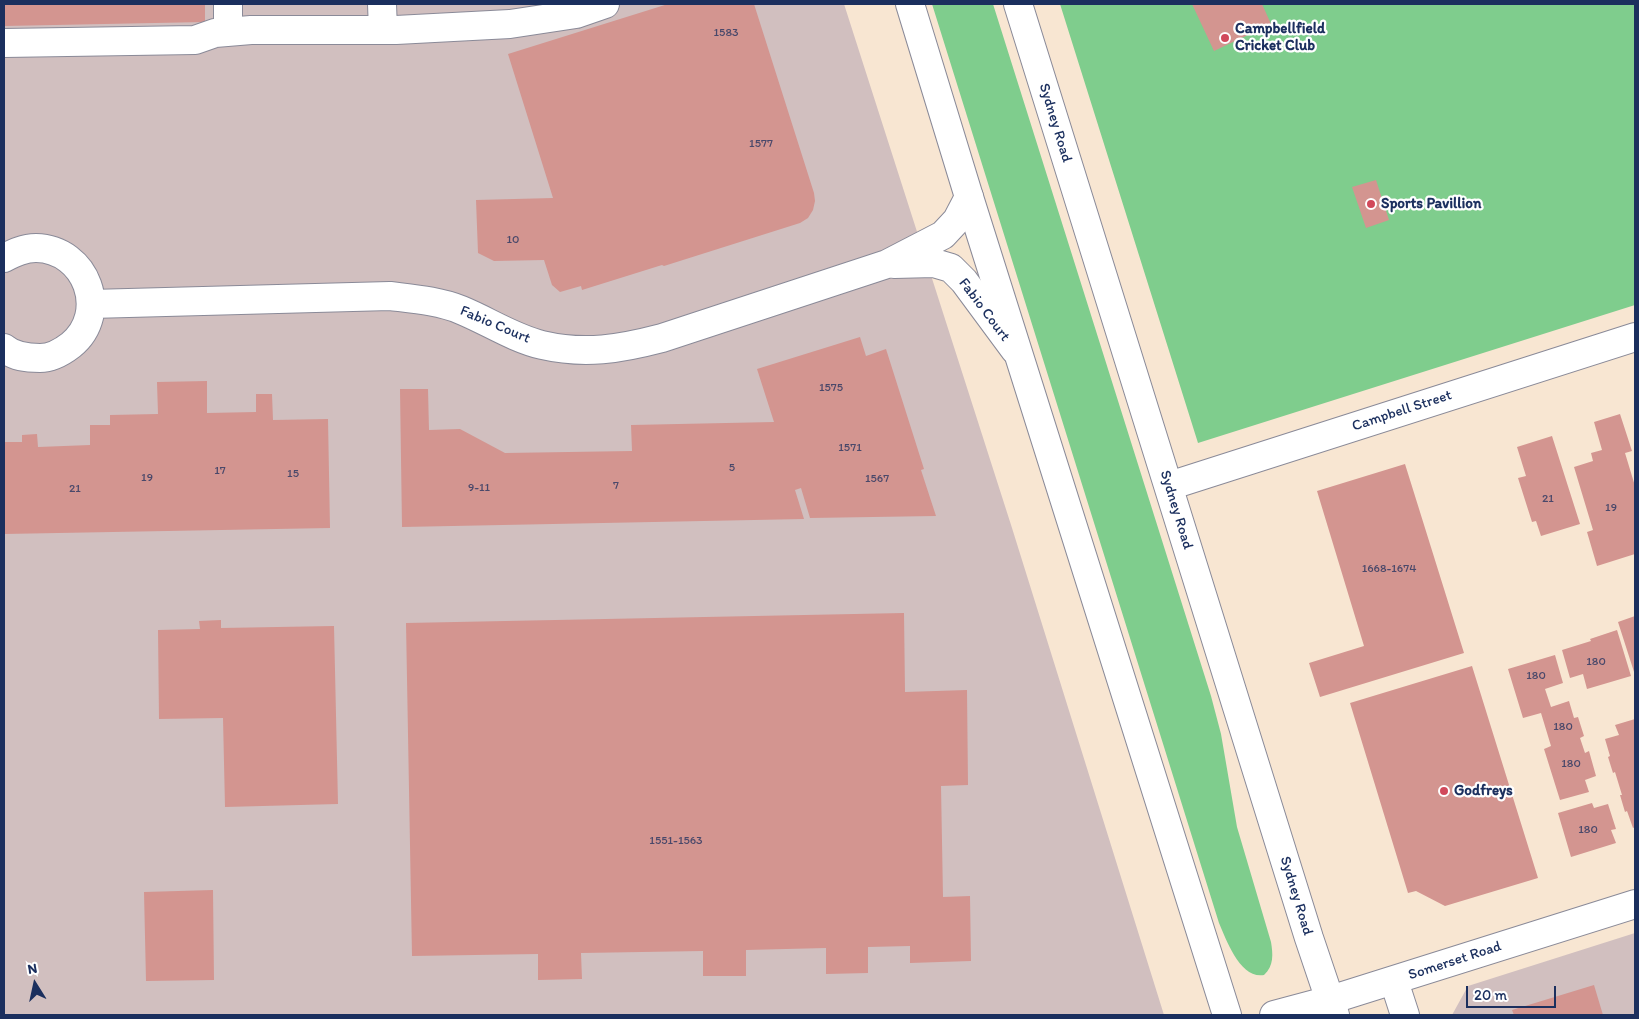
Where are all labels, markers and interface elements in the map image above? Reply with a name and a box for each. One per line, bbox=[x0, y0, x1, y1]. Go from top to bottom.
place label: Campbellfield Cricket Club bbox=[1235, 20, 1325, 55]
house number: 1583 bbox=[714, 26, 738, 40]
marker: Campbellfield Cricket Club bbox=[1219, 32, 1231, 44]
street label: Sydney Road bbox=[1034, 81, 1076, 165]
house number: 1577 bbox=[749, 137, 773, 151]
place label: Sports Pavillion bbox=[1381, 195, 1481, 213]
marker: Sports Pavillion bbox=[1365, 198, 1377, 210]
house number: 10 bbox=[507, 233, 519, 247]
street label: Fabio Court bbox=[954, 275, 1014, 345]
street label: Fabio Court bbox=[457, 302, 533, 348]
house number: 1575 bbox=[819, 381, 843, 395]
street label: Campbell Street bbox=[1350, 386, 1454, 436]
house number: 1571 bbox=[838, 441, 862, 455]
house number: 5 bbox=[729, 461, 735, 475]
house number: 17 bbox=[214, 464, 226, 478]
house number: 15 bbox=[287, 467, 299, 481]
street label: Sydney Road bbox=[1155, 468, 1197, 552]
house number: 19 bbox=[141, 471, 153, 485]
house number: 1567 bbox=[865, 472, 889, 486]
house number: 7 bbox=[613, 479, 619, 493]
house number: 9-11 bbox=[468, 481, 490, 495]
house number: 21 bbox=[69, 482, 81, 496]
house number: 21 bbox=[1542, 492, 1554, 506]
house number: 19 bbox=[1605, 501, 1617, 515]
house number: 1668-1674 bbox=[1362, 562, 1416, 576]
house number: 180 bbox=[1586, 655, 1606, 669]
house number: 180 bbox=[1526, 669, 1546, 683]
house number: 180 bbox=[1553, 720, 1573, 734]
house number: 180 bbox=[1561, 757, 1581, 771]
place label: Godfreys bbox=[1454, 782, 1513, 800]
marker: Godfreys bbox=[1438, 785, 1450, 797]
house number: 180 bbox=[1578, 823, 1598, 837]
house number: 1551-1563 bbox=[649, 834, 703, 848]
street label: Sydney Road bbox=[1275, 854, 1317, 938]
street label: Somerset Road bbox=[1406, 937, 1504, 985]
north arrow bbox=[10, 959, 60, 1009]
text: N bbox=[26, 960, 38, 978]
scale bar bbox=[1469, 976, 1559, 1008]
text: 20 m bbox=[1474, 986, 1507, 1004]

